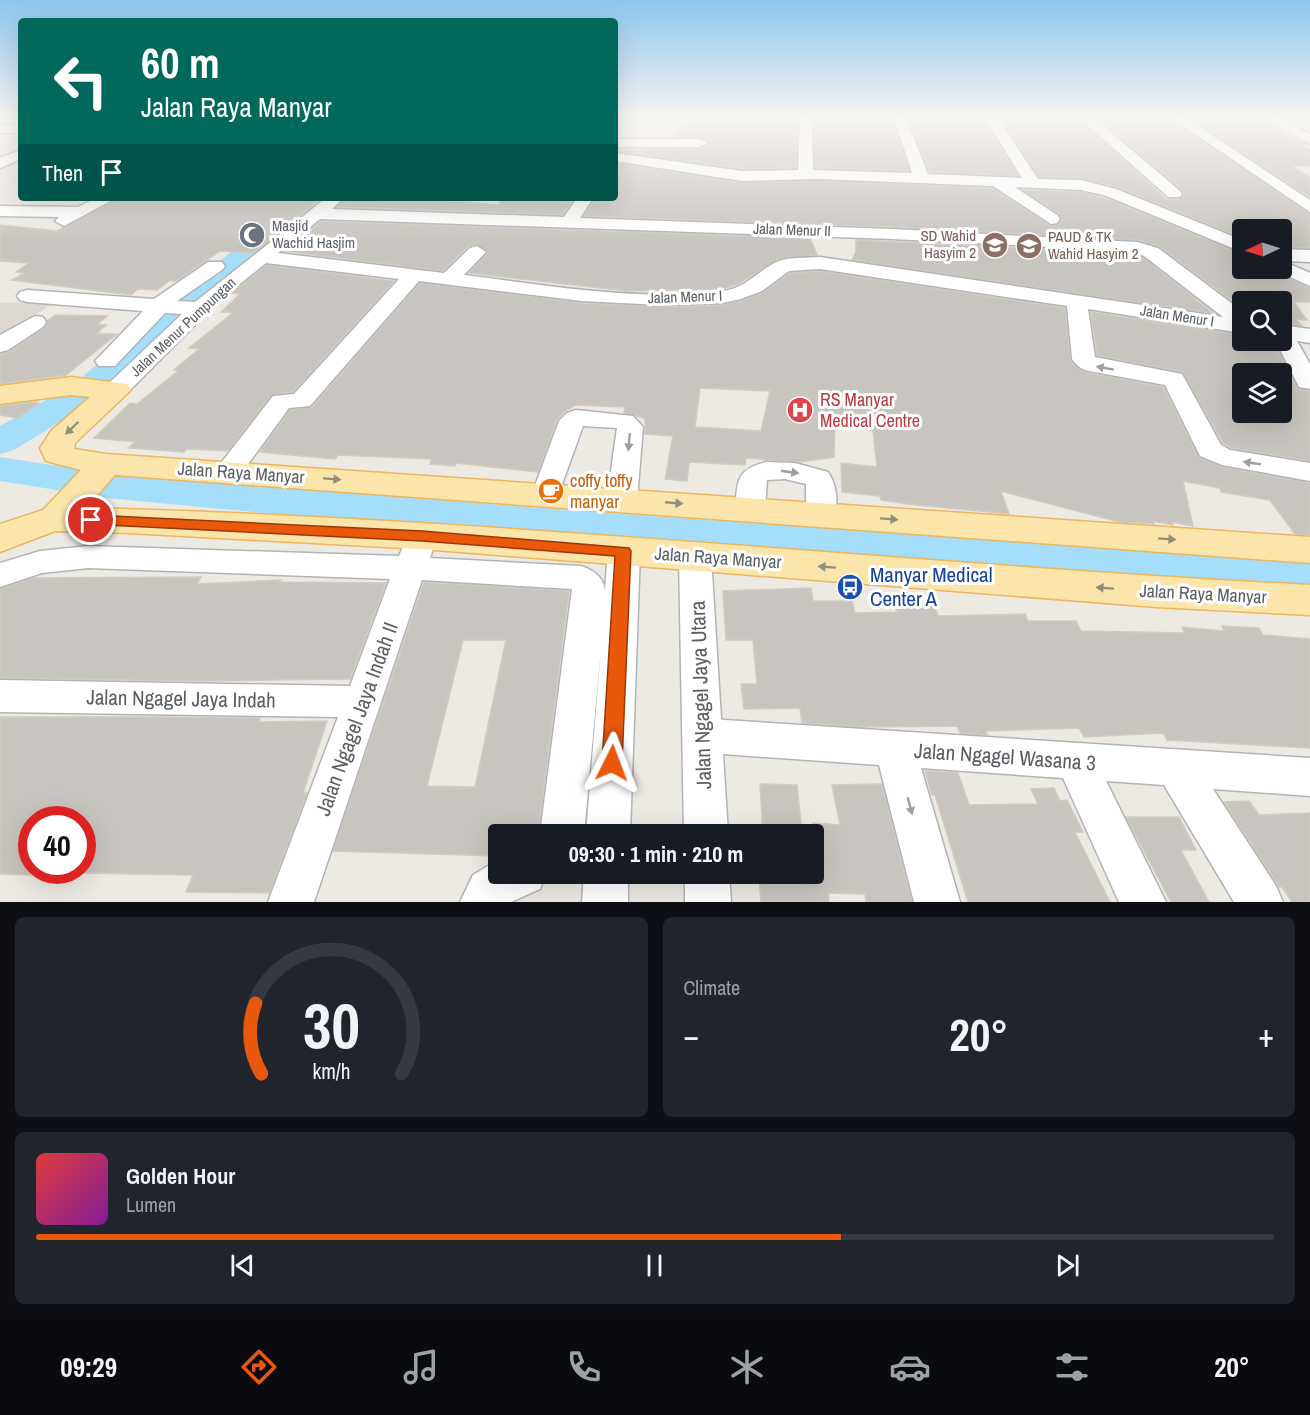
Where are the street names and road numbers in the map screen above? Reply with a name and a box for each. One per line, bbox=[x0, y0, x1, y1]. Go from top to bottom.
street label: Jalan Menur II bbox=[753, 218, 831, 241]
street label: Jalan Menur Pumpungan bbox=[125, 272, 240, 381]
street label: Jalan Menur I bbox=[647, 285, 723, 308]
street label: Jalan Menur I bbox=[1139, 299, 1216, 332]
street label: Jalan Raya Manyar bbox=[177, 456, 305, 489]
street label: Jalan Raya Manyar bbox=[654, 541, 782, 574]
street label: Jalan Raya Manyar bbox=[1139, 578, 1267, 609]
street label: Jalan Ngagel Jaya Utara bbox=[683, 600, 718, 790]
street label: Jalan Ngagel Jaya Indah II bbox=[308, 618, 405, 820]
street label: Jalan Ngagel Jaya Indah bbox=[86, 682, 276, 715]
street label: Jalan Ngagel Wasana 3 bbox=[913, 736, 1097, 777]

